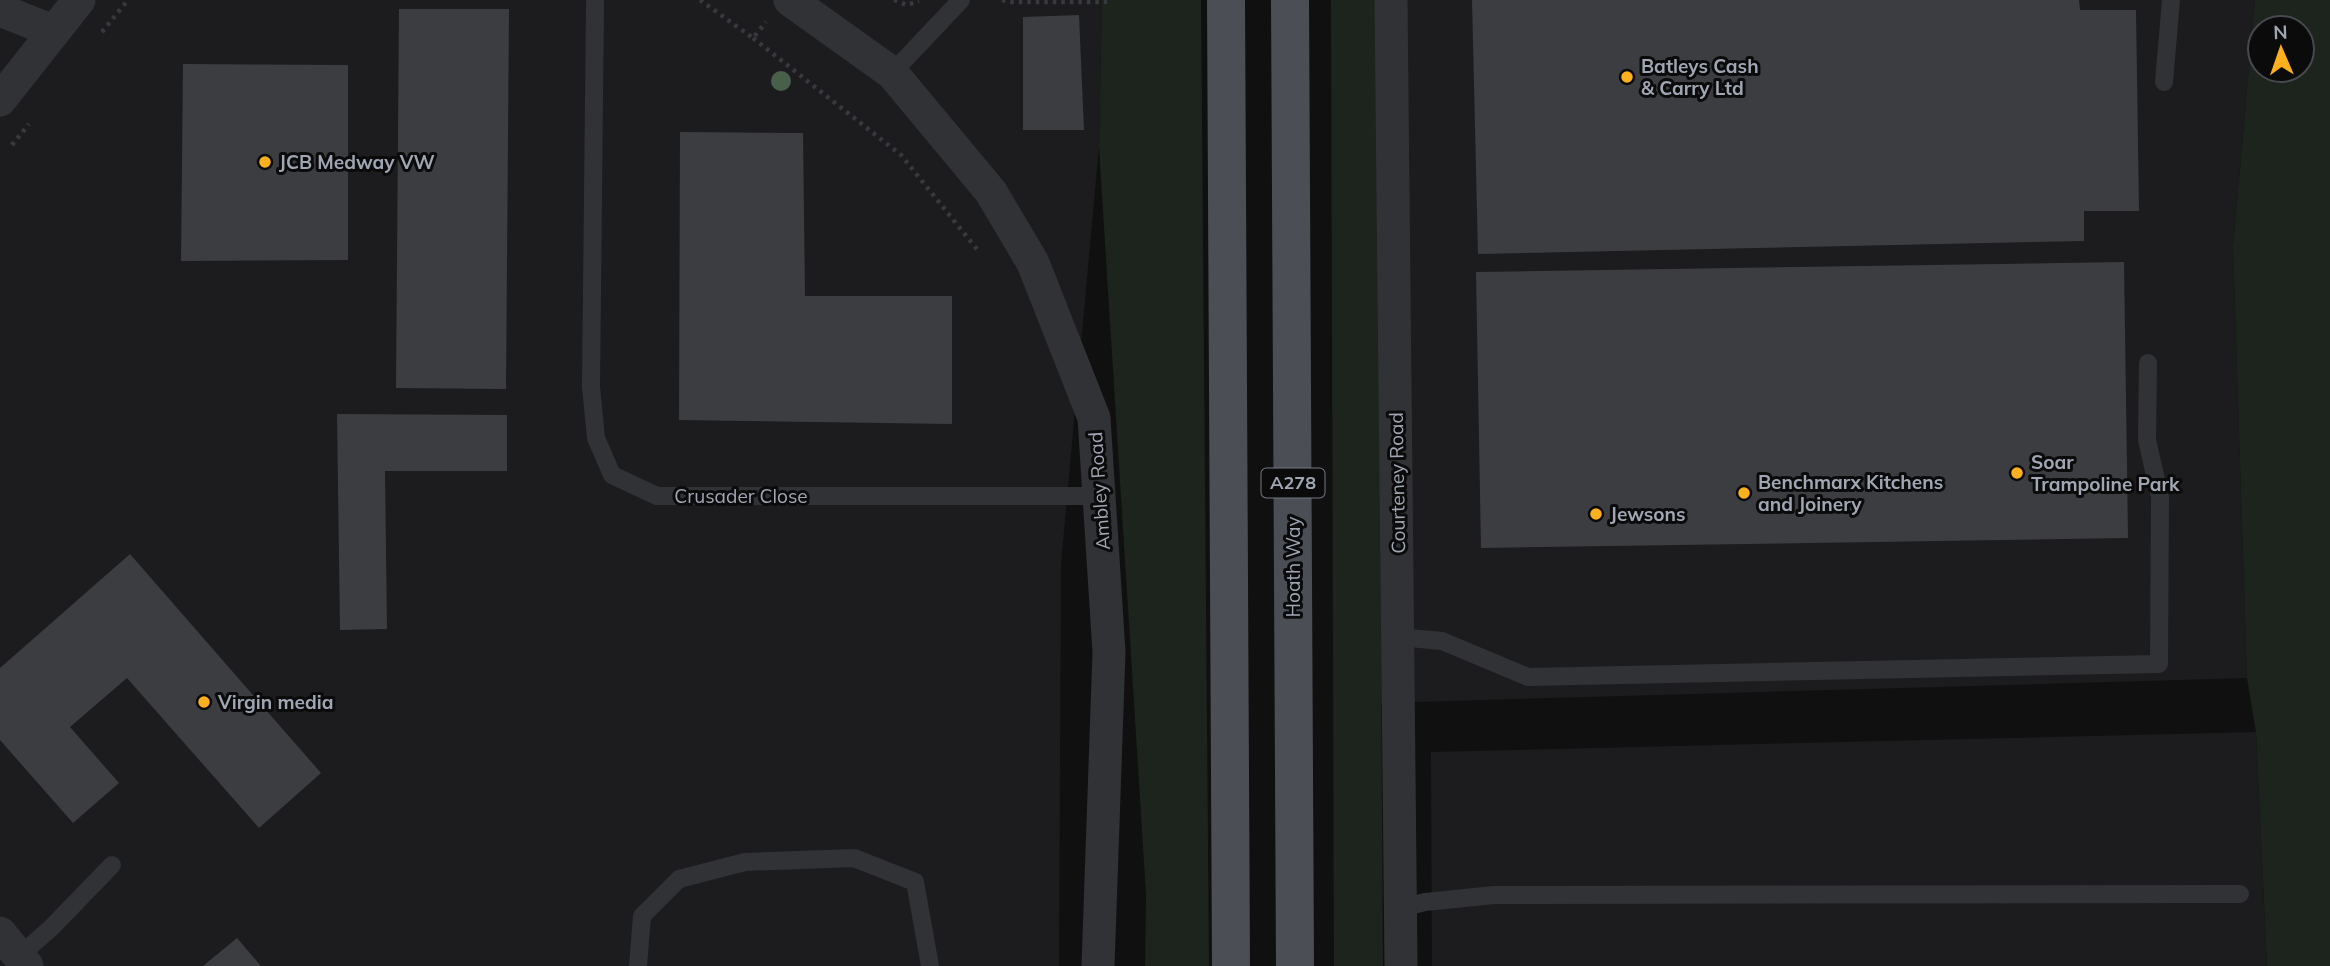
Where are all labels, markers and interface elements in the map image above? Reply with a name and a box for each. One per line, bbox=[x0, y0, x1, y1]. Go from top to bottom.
north arrow bbox=[2246, 14, 2316, 84]
text: N bbox=[2273, 20, 2288, 44]
place label: Batleys Cash & Carry Ltd bbox=[1641, 54, 1759, 100]
marker: Batleys Cash & Carry Ltd bbox=[1619, 69, 1635, 85]
place label: JCB Medway VW bbox=[279, 150, 435, 174]
marker: JCB Medway VW bbox=[257, 154, 273, 170]
street label: Courteney Road bbox=[1384, 412, 1410, 554]
street label: Ambley Road bbox=[1083, 431, 1115, 551]
place label: Soar Trampoline Park bbox=[2031, 450, 2180, 496]
marker: Soar Trampoline Park bbox=[2009, 465, 2025, 481]
road number: A278 bbox=[1262, 468, 1324, 498]
place label: Benchmarx Kitchens and Joinery bbox=[1758, 470, 1943, 516]
street label: Crusader Close bbox=[674, 484, 808, 508]
marker: Benchmarx Kitchens and Joinery bbox=[1736, 485, 1752, 501]
place label: Jewsons bbox=[1610, 502, 1685, 526]
marker: Jewsons bbox=[1588, 506, 1604, 522]
street label: Hoath Way bbox=[1281, 517, 1305, 617]
place label: Virgin media bbox=[217, 690, 333, 714]
marker: Virgin media bbox=[196, 694, 212, 710]

